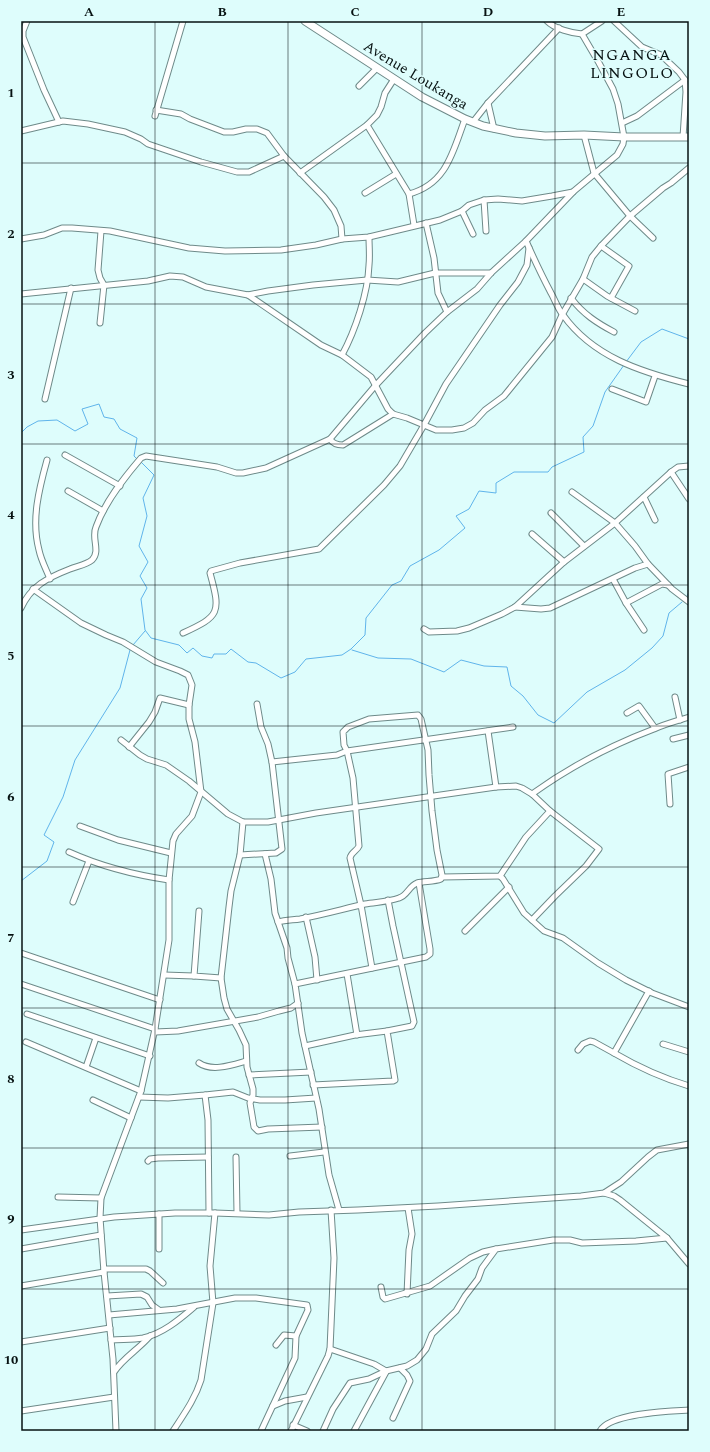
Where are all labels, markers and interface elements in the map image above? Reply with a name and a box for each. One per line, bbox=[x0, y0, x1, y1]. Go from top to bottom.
text: A bbox=[84, 2, 94, 22]
text: B bbox=[217, 2, 227, 22]
text: C bbox=[350, 2, 360, 22]
text: D bbox=[483, 2, 493, 22]
text: E bbox=[617, 2, 626, 22]
street label: Avenue Loukanga bbox=[359, 35, 473, 116]
district label: NGANGA LINGOLO bbox=[590, 43, 674, 85]
text: 1 bbox=[7, 83, 15, 103]
text: 2 bbox=[7, 224, 15, 244]
text: 3 bbox=[7, 365, 15, 385]
text: 4 bbox=[7, 505, 15, 525]
text: 5 bbox=[7, 646, 15, 666]
text: 6 bbox=[7, 787, 15, 807]
text: 7 bbox=[7, 928, 15, 948]
text: 8 bbox=[7, 1069, 15, 1089]
text: 9 bbox=[7, 1209, 15, 1229]
text: 10 bbox=[4, 1350, 18, 1370]

